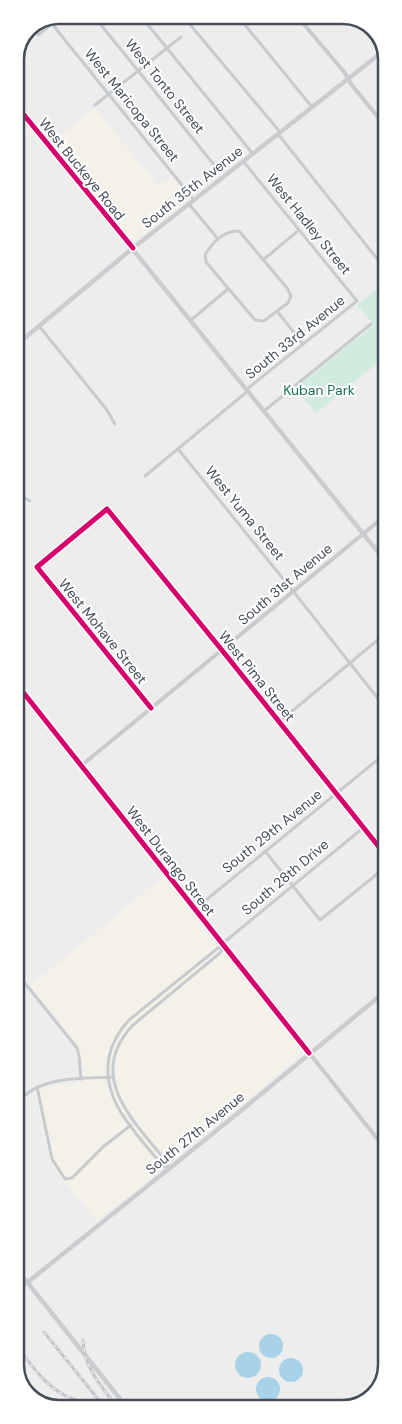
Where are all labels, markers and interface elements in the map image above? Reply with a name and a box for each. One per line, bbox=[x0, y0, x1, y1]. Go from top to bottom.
street label: West Tonto Street bbox=[121, 35, 209, 137]
street label: West Maricopa Street bbox=[81, 45, 183, 165]
street label: West Buckeye Road bbox=[35, 114, 129, 224]
street label: South 35th Avenue bbox=[138, 142, 246, 232]
street label: West Hadley Street bbox=[263, 170, 355, 278]
street label: South 33rd Avenue bbox=[241, 291, 349, 383]
park label: Kuban Park bbox=[283, 381, 355, 399]
street label: West Yuma Street bbox=[202, 462, 288, 564]
street label: South 31st Avenue bbox=[234, 539, 336, 629]
street label: West Mohave Street bbox=[55, 575, 151, 687]
street label: West Pima Street bbox=[215, 627, 299, 725]
street label: South 29th Avenue bbox=[218, 785, 326, 877]
street label: West Durango Street bbox=[123, 802, 219, 920]
street label: South 28th Drive bbox=[238, 835, 332, 919]
street label: South 27th Avenue bbox=[142, 1088, 248, 1178]

